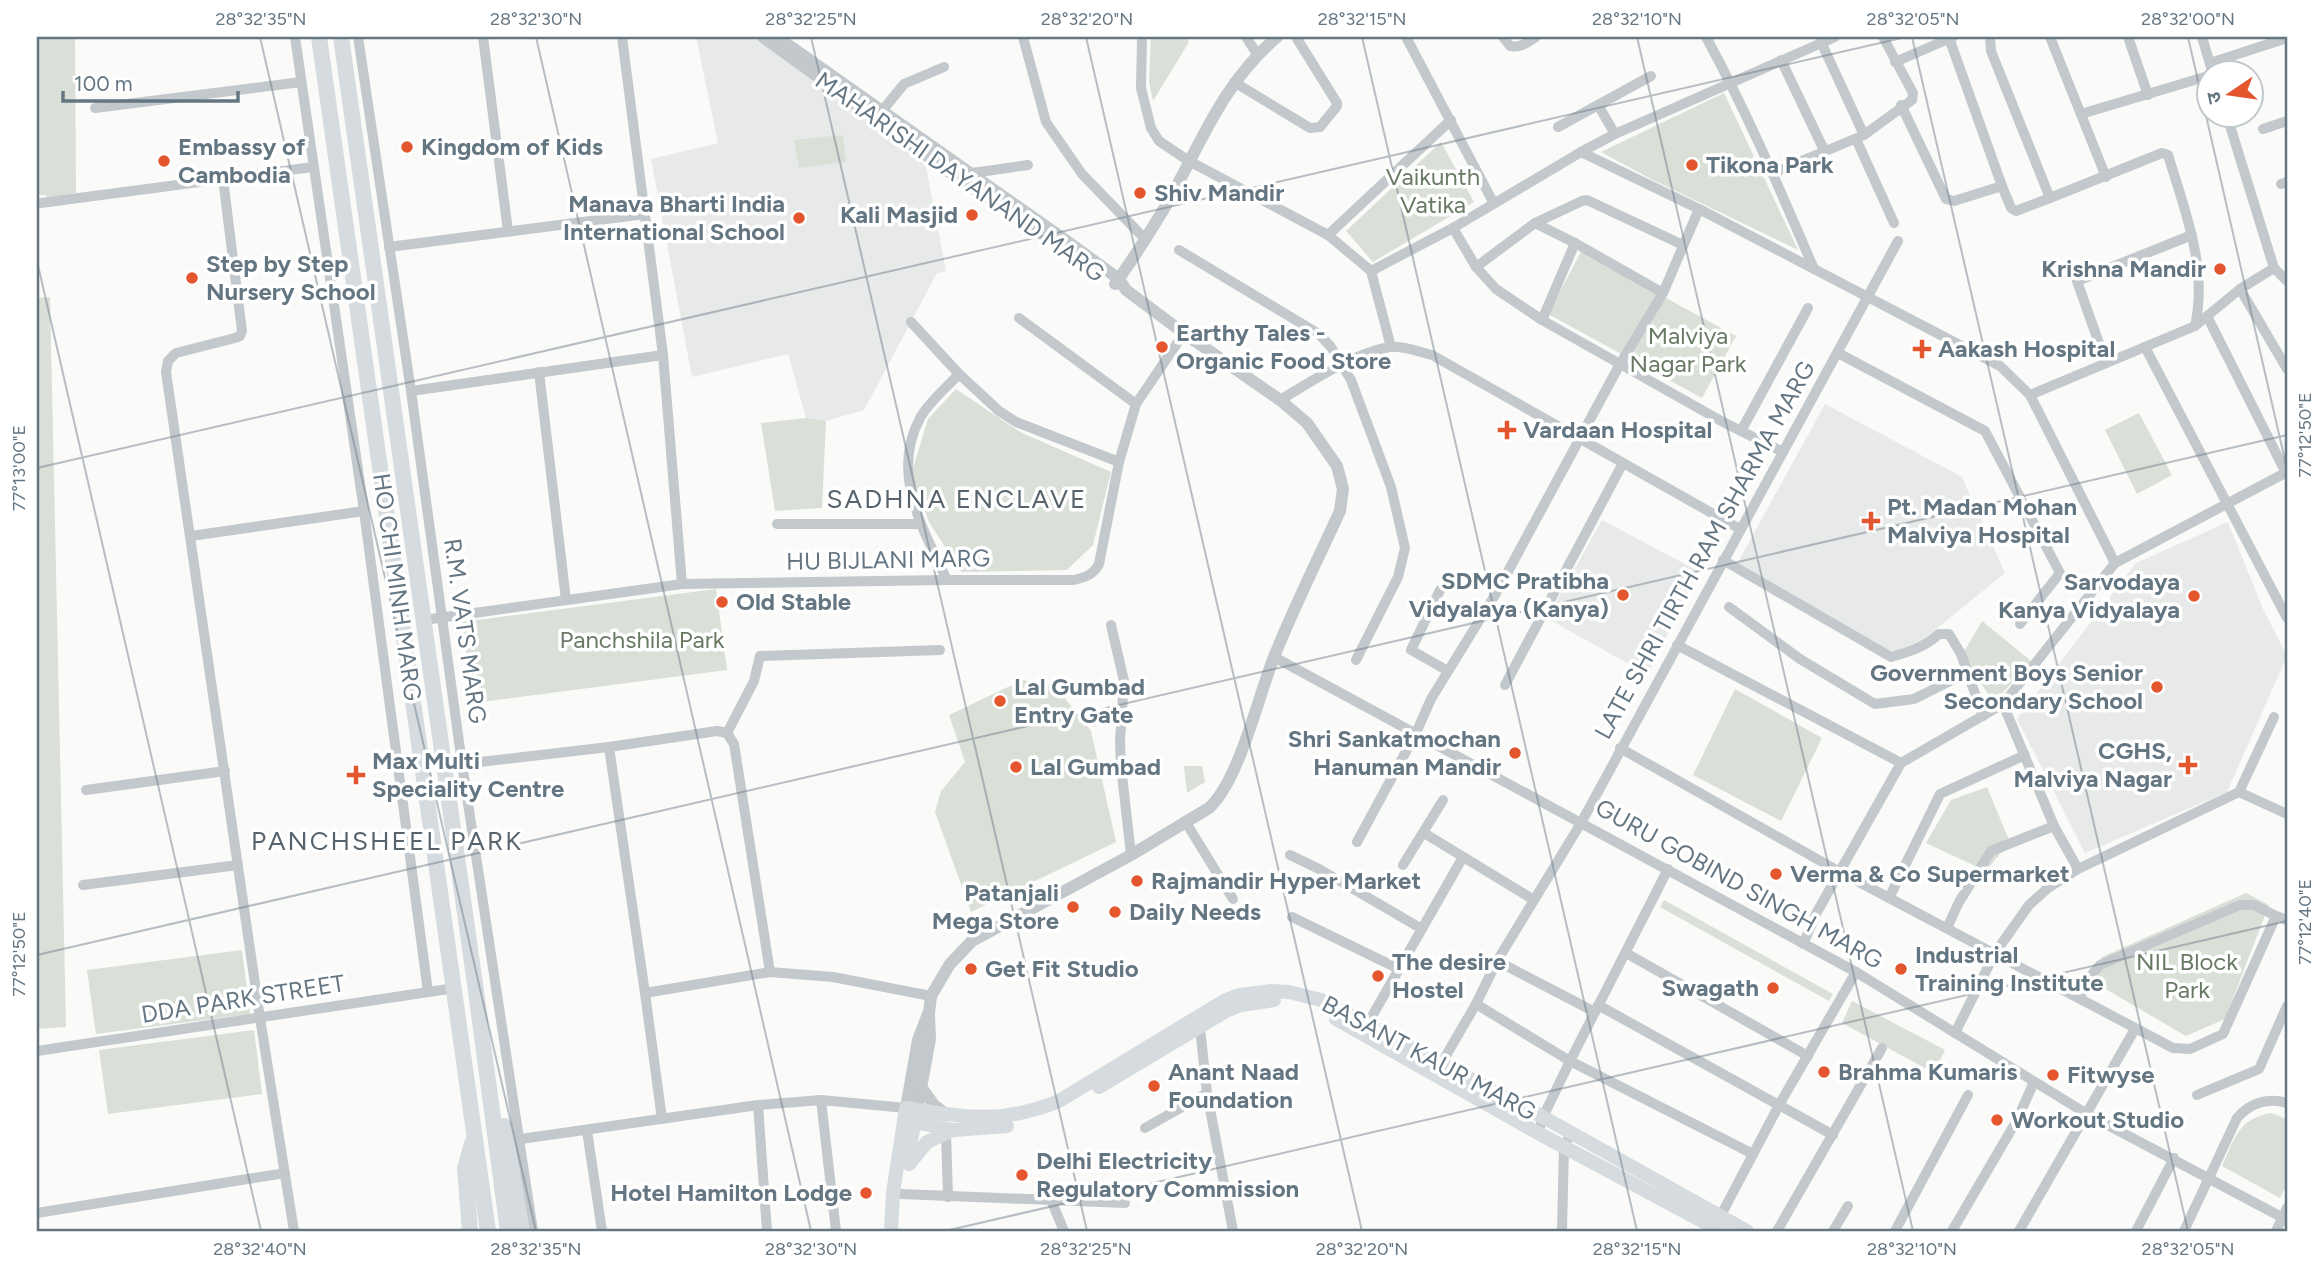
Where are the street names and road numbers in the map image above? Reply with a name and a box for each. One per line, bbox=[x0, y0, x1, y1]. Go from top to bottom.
street label: MAHARISHI DAYANAND MARG bbox=[810, 65, 1111, 288]
street label: LATE SHRI TIRTH RAM SHARMA MARG bbox=[1588, 356, 1821, 744]
street label: HO CHI MINH MARG bbox=[367, 471, 428, 703]
street label: R.M. VATS MARG bbox=[438, 537, 493, 725]
street label: HU BIJLANI MARG bbox=[786, 543, 990, 576]
street label: GURU GOBIND SINGH MARG bbox=[1591, 792, 1888, 975]
street label: DDA PARK STREET bbox=[139, 968, 347, 1029]
street label: BASANT KAUR MARG bbox=[1317, 989, 1541, 1126]

